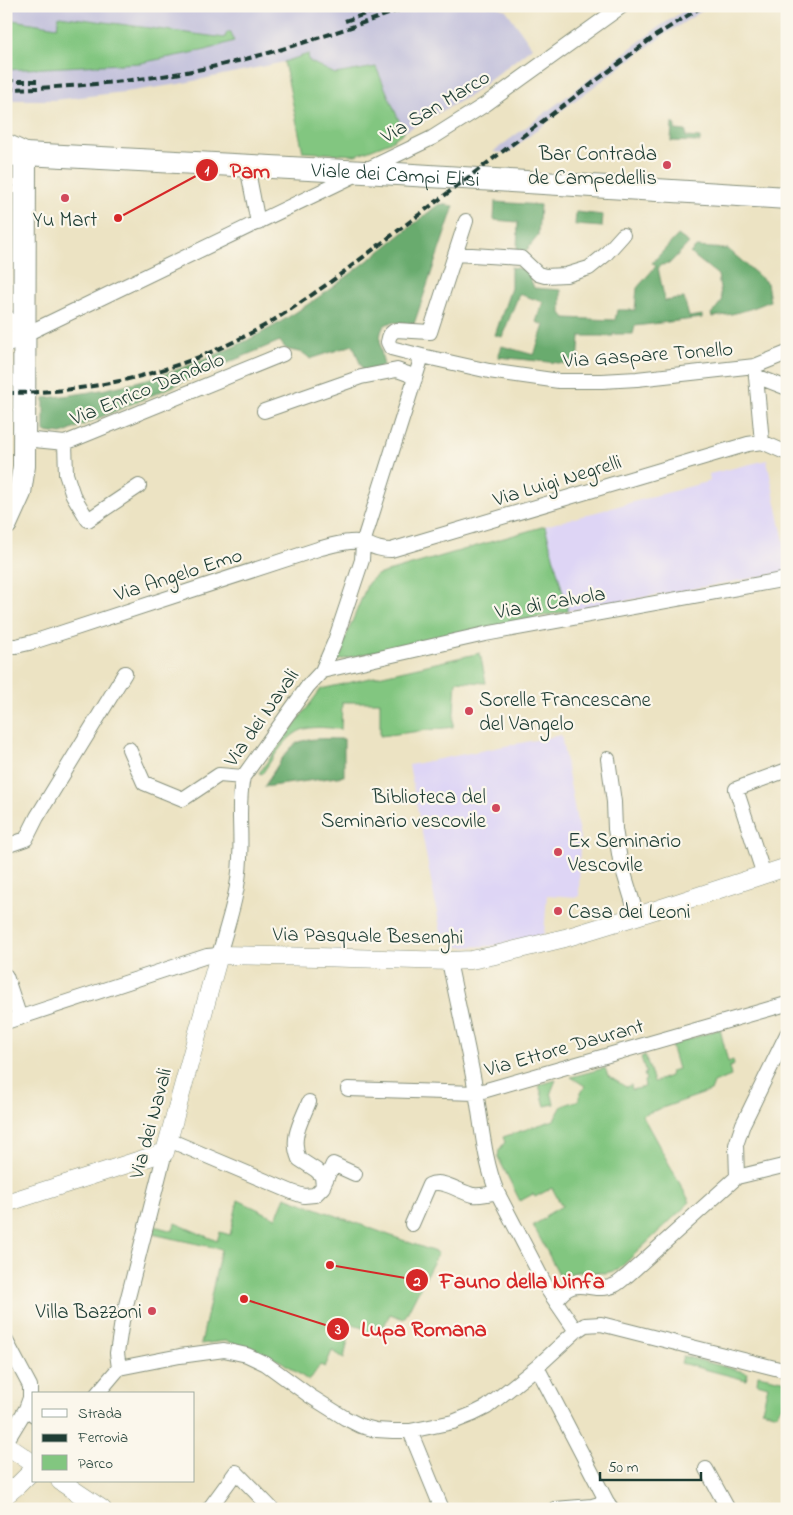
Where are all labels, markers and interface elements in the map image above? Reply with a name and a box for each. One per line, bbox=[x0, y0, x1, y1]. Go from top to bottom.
street label: Via San Marco bbox=[375, 63, 496, 153]
place label: Bar Contrada de Campedellis bbox=[528, 140, 657, 194]
callout: Pam bbox=[195, 151, 280, 188]
street label: Viale dei Campi Elisi bbox=[309, 156, 480, 196]
text: Pam bbox=[230, 157, 270, 189]
marker: Bar Contrada de Campedellis bbox=[661, 159, 673, 171]
text: 1 bbox=[205, 160, 210, 182]
marker: Yu Mart bbox=[59, 192, 71, 204]
place label: Yu Mart bbox=[33, 206, 97, 236]
street label: Via Gaspare Tonello bbox=[561, 335, 734, 377]
street label: Via Enrico Dandolo bbox=[65, 345, 229, 435]
street label: Via Luigi Negrelli bbox=[489, 448, 626, 518]
street label: Via Angelo Emo bbox=[110, 541, 247, 613]
street label: Via di Calvola bbox=[492, 579, 608, 629]
street label: Via dei Navali bbox=[217, 663, 308, 774]
place label: Sorelle Francescane del Vangelo bbox=[479, 686, 652, 742]
marker: Sorelle Francescane del Vangelo bbox=[463, 705, 475, 717]
place label: Biblioteca del Seminario vescovile bbox=[321, 783, 487, 837]
marker: Biblioteca del Seminario vescovile bbox=[490, 802, 502, 814]
place label: Ex Seminario Vescovile bbox=[567, 827, 681, 881]
marker: Ex Seminario Vescovile bbox=[552, 846, 564, 858]
place label: Casa dei Leoni bbox=[568, 898, 691, 928]
marker: Casa dei Leoni bbox=[552, 905, 564, 917]
street label: Via Pasquale Besenghi bbox=[271, 920, 464, 956]
street label: Via Ettore Daurant bbox=[481, 1012, 648, 1086]
street label: Via dei Navali bbox=[122, 1065, 181, 1183]
callout: Fauno della Ninfa bbox=[404, 1262, 614, 1299]
text: Fauno della Ninfa bbox=[438, 1267, 605, 1299]
text: 2 bbox=[412, 1271, 421, 1293]
place label: Villa Bazzoni bbox=[35, 1298, 142, 1328]
marker: Villa Bazzoni bbox=[146, 1305, 158, 1317]
callout: Lupa Romana bbox=[326, 1310, 496, 1347]
text: Lupa Romana bbox=[361, 1315, 487, 1347]
text: 3 bbox=[334, 1319, 341, 1341]
legend bbox=[32, 1392, 195, 1482]
text: Strada bbox=[78, 1403, 122, 1425]
text: Ferrovia bbox=[77, 1427, 128, 1449]
scale bar bbox=[600, 1450, 702, 1482]
text: Parco bbox=[78, 1453, 113, 1475]
text: 50 m bbox=[608, 1457, 639, 1479]

